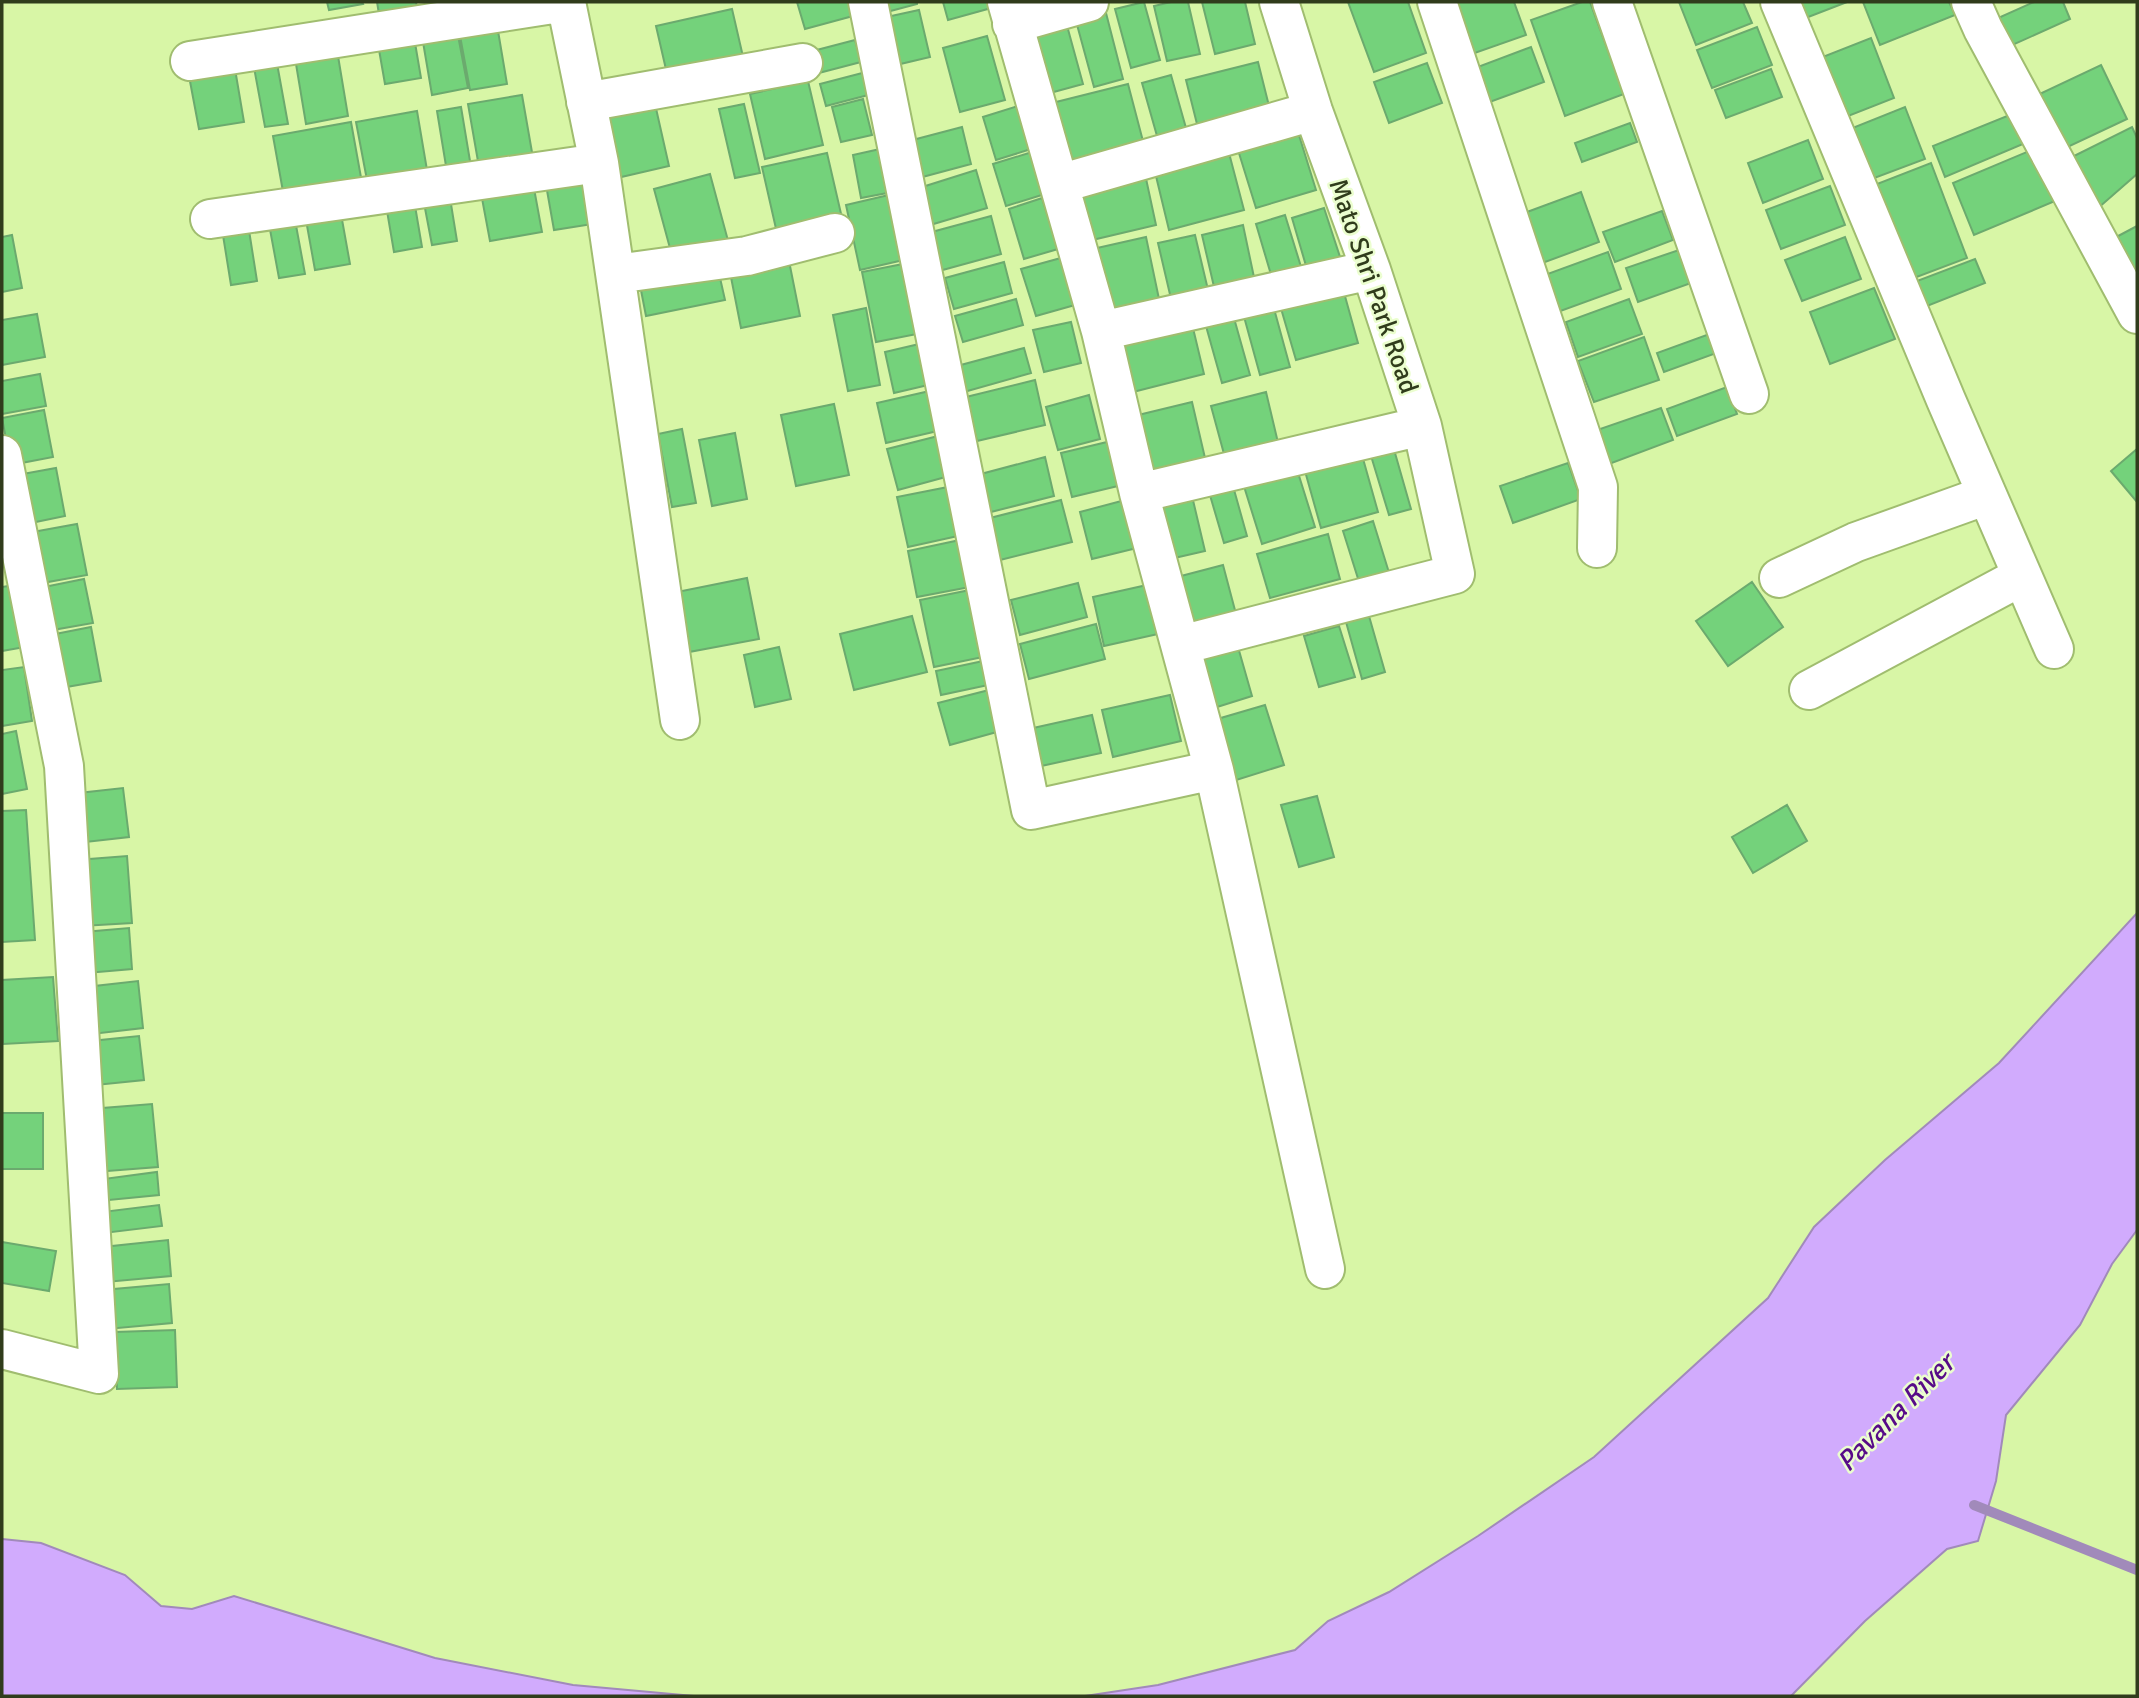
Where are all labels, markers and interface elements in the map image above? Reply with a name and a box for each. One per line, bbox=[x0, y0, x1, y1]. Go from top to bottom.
street label: Mato Shri Park Road bbox=[1321, 175, 1425, 398]
water label: Pavana River bbox=[1830, 1344, 1964, 1479]

